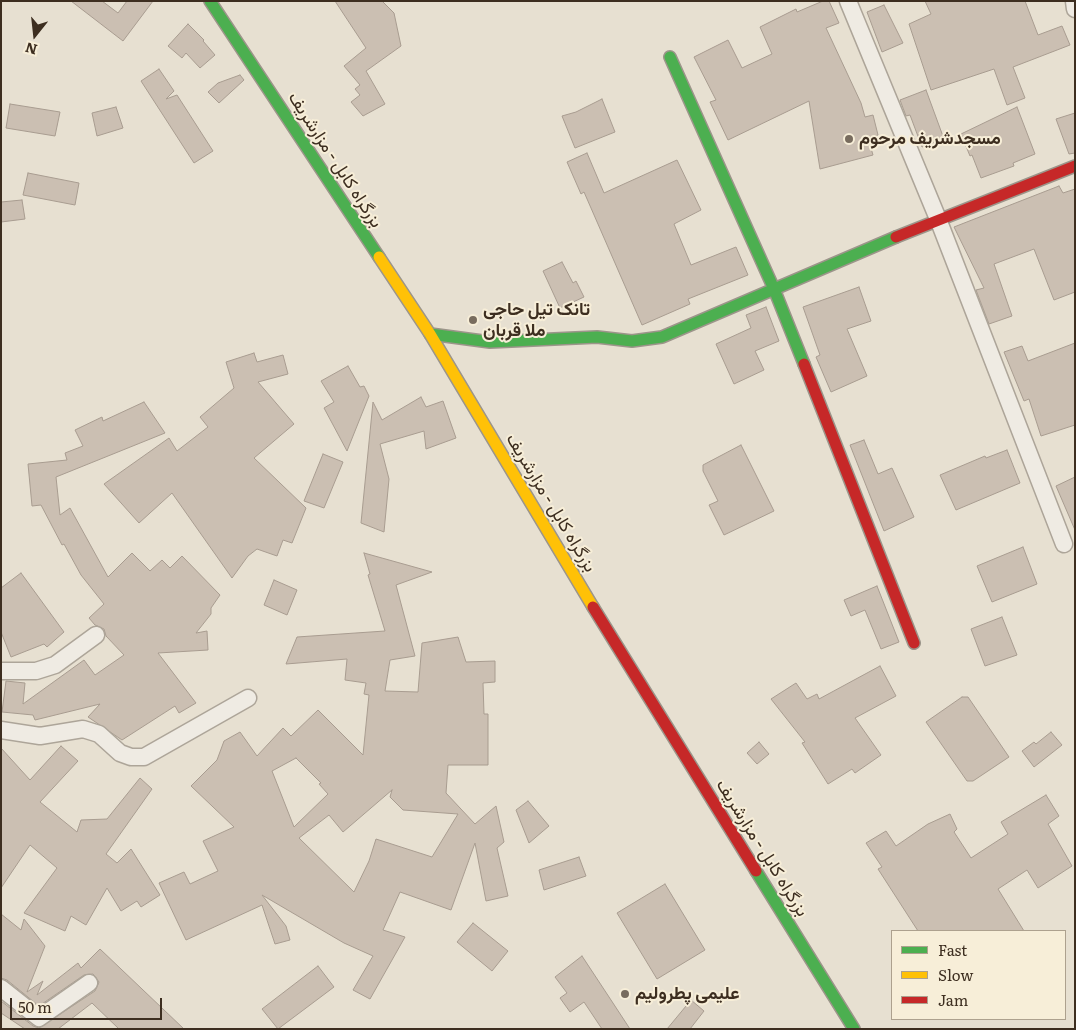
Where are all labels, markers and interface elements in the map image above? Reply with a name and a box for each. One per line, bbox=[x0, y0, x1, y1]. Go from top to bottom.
north arrow bbox=[10, 10, 60, 60]
text: N bbox=[22, 38, 39, 61]
street label: بزرگراه کابل - مزارشریف bbox=[283, 88, 387, 232]
place label: مسجدشریف مرحوم bbox=[859, 128, 1001, 150]
marker: مسجدشریف مرحوم bbox=[843, 133, 855, 145]
place label: تانک تیل حاجی ملا قربان bbox=[483, 299, 590, 342]
marker: تانک تیل حاجی ملا قربان bbox=[467, 314, 479, 326]
street label: بزرگراه کابل - مزارشریف bbox=[501, 430, 601, 576]
street label: بزرگراه کابل - مزارشریف bbox=[711, 775, 813, 921]
legend bbox=[891, 930, 1066, 1020]
text: Fast bbox=[938, 938, 967, 961]
text: Slow bbox=[938, 963, 973, 986]
place label: علیمی پطرولیم bbox=[635, 983, 739, 1005]
scale bar bbox=[12, 988, 165, 1020]
marker: علیمی پطرولیم bbox=[619, 988, 631, 1000]
text: Jam bbox=[938, 988, 968, 1011]
text: 50 m bbox=[18, 995, 52, 1018]

